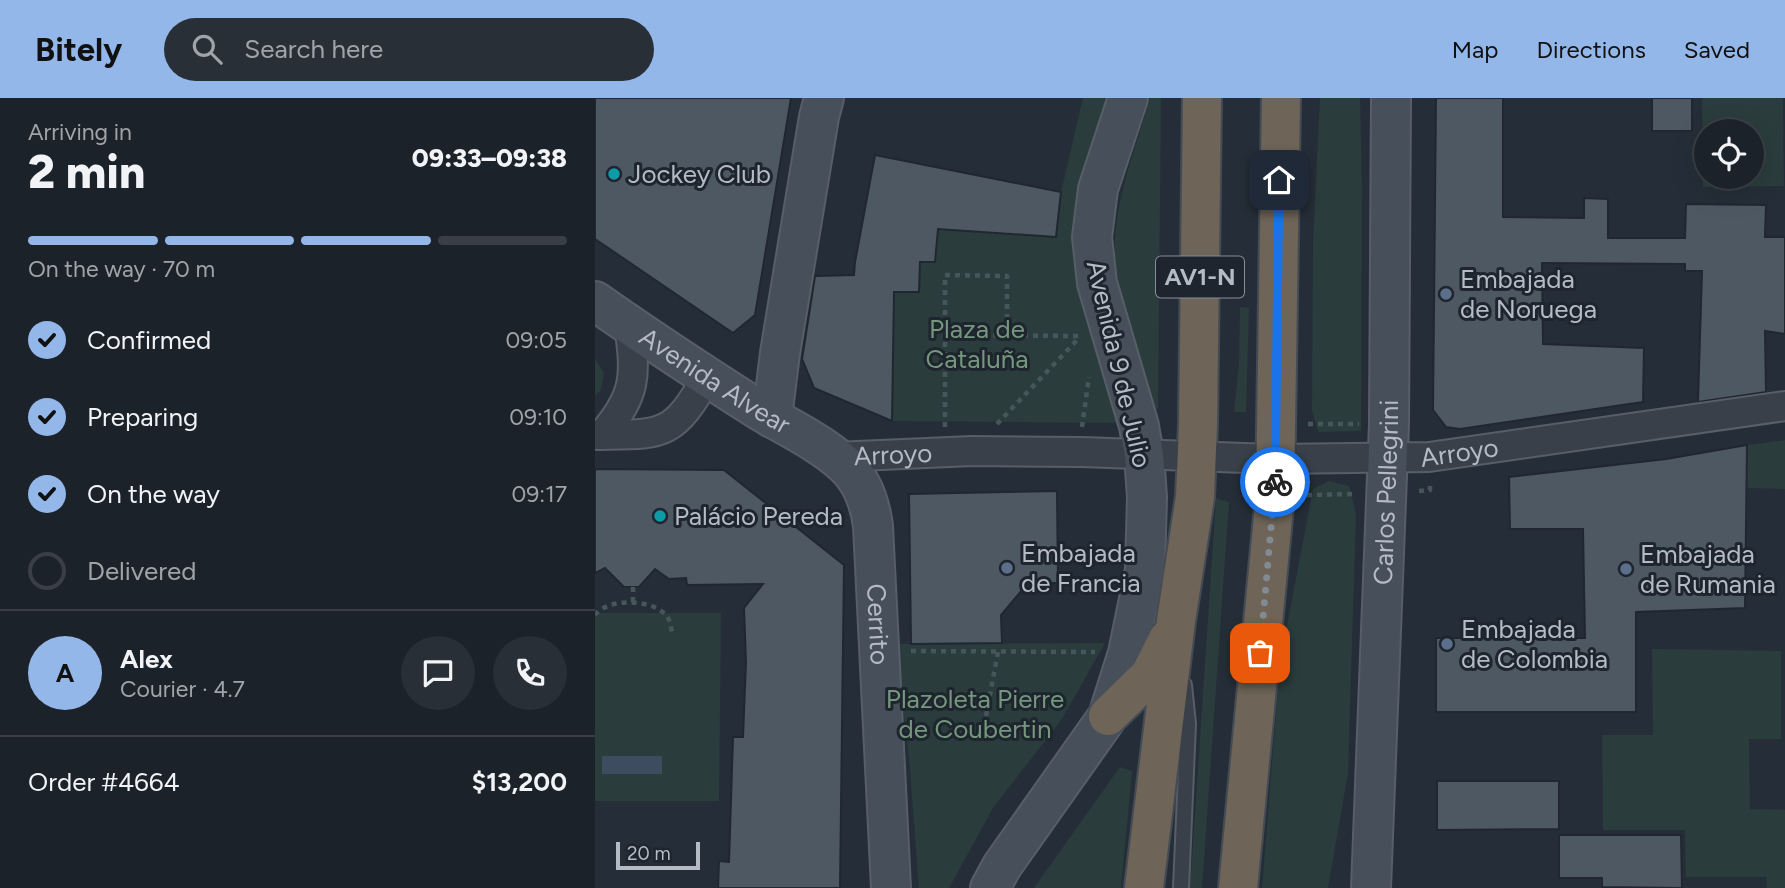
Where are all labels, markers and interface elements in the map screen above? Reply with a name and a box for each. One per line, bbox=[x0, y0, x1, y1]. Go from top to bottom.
search box bbox=[164, 18, 654, 81]
text: Bitely bbox=[35, 30, 122, 69]
icon: search bbox=[188, 30, 226, 68]
text: Search here bbox=[244, 33, 383, 65]
text: Map bbox=[1452, 35, 1498, 64]
text: Directions bbox=[1536, 35, 1646, 64]
text: Saved bbox=[1684, 35, 1750, 64]
text: Arriving in bbox=[28, 118, 132, 146]
map controls bbox=[1694, 119, 1764, 189]
button: locate bbox=[1694, 119, 1764, 189]
text: 09:33–09:38 bbox=[412, 142, 567, 174]
text: 2 min bbox=[28, 144, 145, 200]
pin bbox=[1249, 150, 1309, 210]
place label: Jockey Club bbox=[628, 158, 771, 190]
icon: home bbox=[1260, 161, 1298, 199]
marker: Jockey Club bbox=[606, 166, 622, 182]
text: On the way · 70 m bbox=[28, 255, 215, 283]
street label: Avenida 9 de Julio bbox=[1080, 257, 1158, 471]
road number: AV1-N bbox=[1156, 257, 1244, 298]
place label: Embajada de Noruega bbox=[1460, 263, 1597, 325]
marker: Embajada de Noruega bbox=[1438, 286, 1454, 302]
park label: Plaza de Cataluña bbox=[925, 313, 1029, 375]
street label: Avenida Alvear bbox=[633, 320, 796, 441]
icon: check bbox=[28, 321, 66, 359]
text: Confirmed bbox=[87, 324, 211, 356]
text: 09:05 bbox=[505, 326, 567, 354]
icon: check bbox=[28, 398, 66, 436]
street label: Carlos Pellegrini bbox=[1367, 399, 1405, 586]
text: Preparing bbox=[87, 401, 198, 433]
text: 09:10 bbox=[509, 403, 567, 431]
street label: Arroyo bbox=[1418, 431, 1500, 474]
street label: Arroyo bbox=[853, 437, 933, 472]
courier bbox=[1240, 447, 1310, 517]
icon: bike bbox=[1256, 463, 1294, 501]
icon: check bbox=[28, 475, 66, 513]
text: On the way bbox=[87, 478, 220, 510]
text: 09:17 bbox=[512, 480, 567, 508]
place label: Palácio Pereda bbox=[674, 500, 843, 532]
marker: Palácio Pereda bbox=[652, 508, 668, 524]
place label: Embajada de Francia bbox=[1021, 537, 1141, 599]
place label: Embajada de Rumania bbox=[1640, 538, 1776, 600]
text: Delivered bbox=[87, 555, 196, 587]
marker: Embajada de Francia bbox=[999, 560, 1015, 576]
marker: Embajada de Rumania bbox=[1618, 561, 1634, 577]
street label: Cerrito bbox=[860, 583, 896, 666]
place label: Embajada de Colombia bbox=[1461, 613, 1608, 675]
pin bbox=[1230, 623, 1290, 683]
icon: bag bbox=[1241, 634, 1279, 672]
button: chat bbox=[401, 636, 475, 710]
button: phone bbox=[493, 636, 567, 710]
marker: Embajada de Colombia bbox=[1439, 636, 1455, 652]
text: Alex bbox=[120, 643, 173, 675]
text: A bbox=[56, 657, 74, 689]
text: Courier · 4.7 bbox=[120, 675, 245, 703]
park label: Plazoleta Pierre de Coubertin bbox=[886, 683, 1064, 745]
text: Order #4664 bbox=[28, 766, 180, 798]
text: $13,200 bbox=[472, 766, 567, 798]
scale bar bbox=[616, 839, 700, 871]
text: 20 m bbox=[627, 842, 671, 865]

